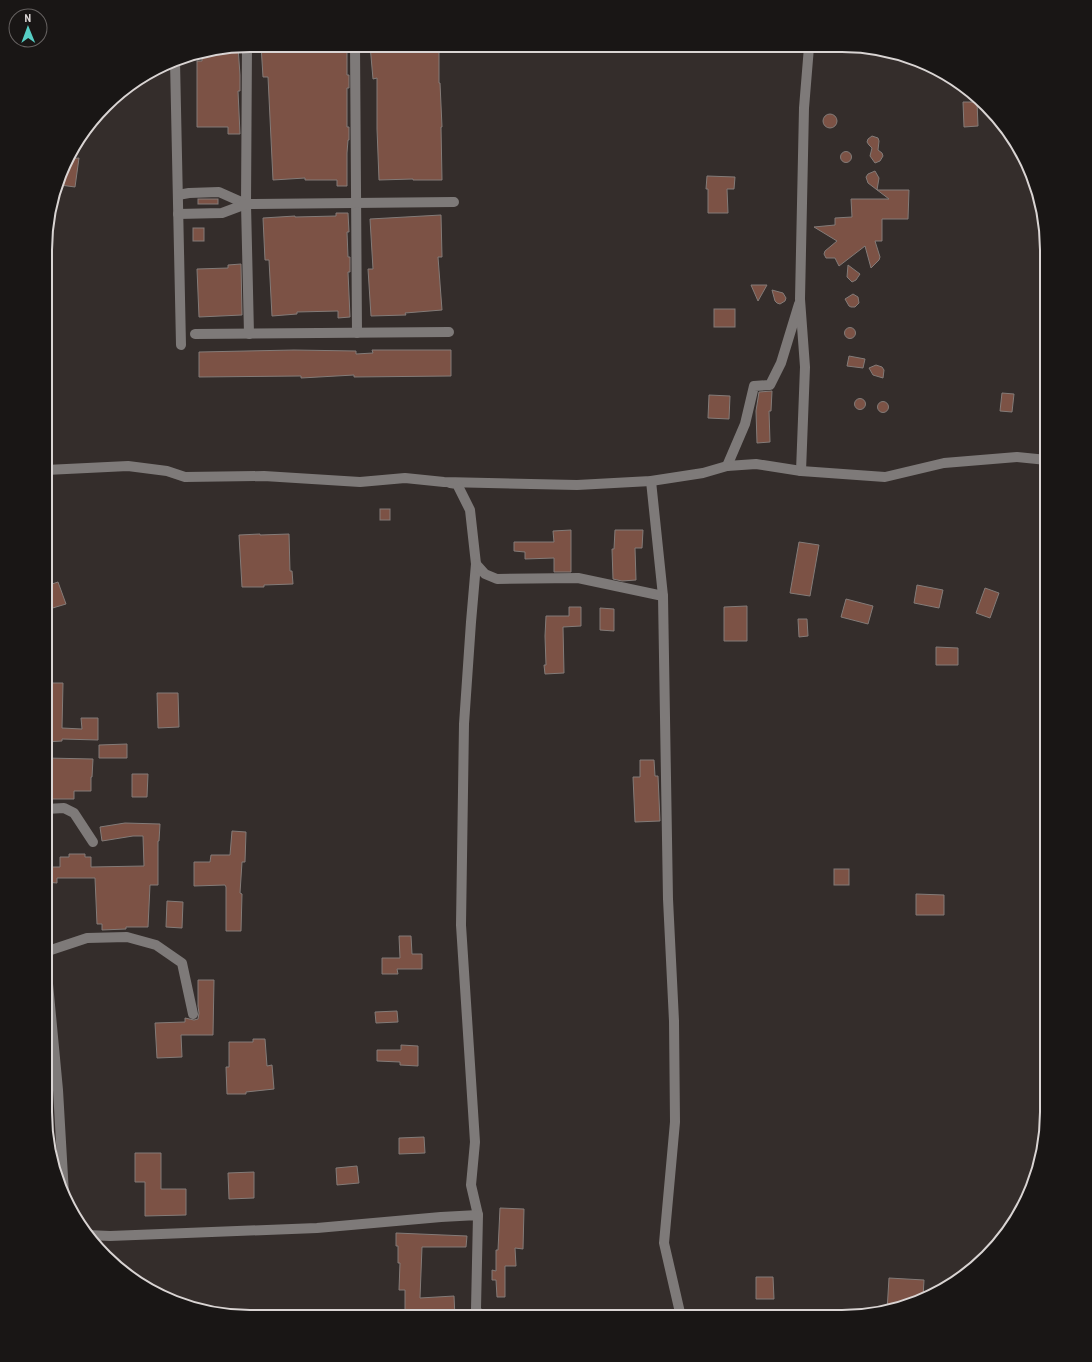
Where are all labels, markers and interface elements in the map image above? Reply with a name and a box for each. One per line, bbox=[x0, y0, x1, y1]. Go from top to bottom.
north arrow bbox=[8, 8, 48, 48]
text: N bbox=[24, 12, 32, 25]

